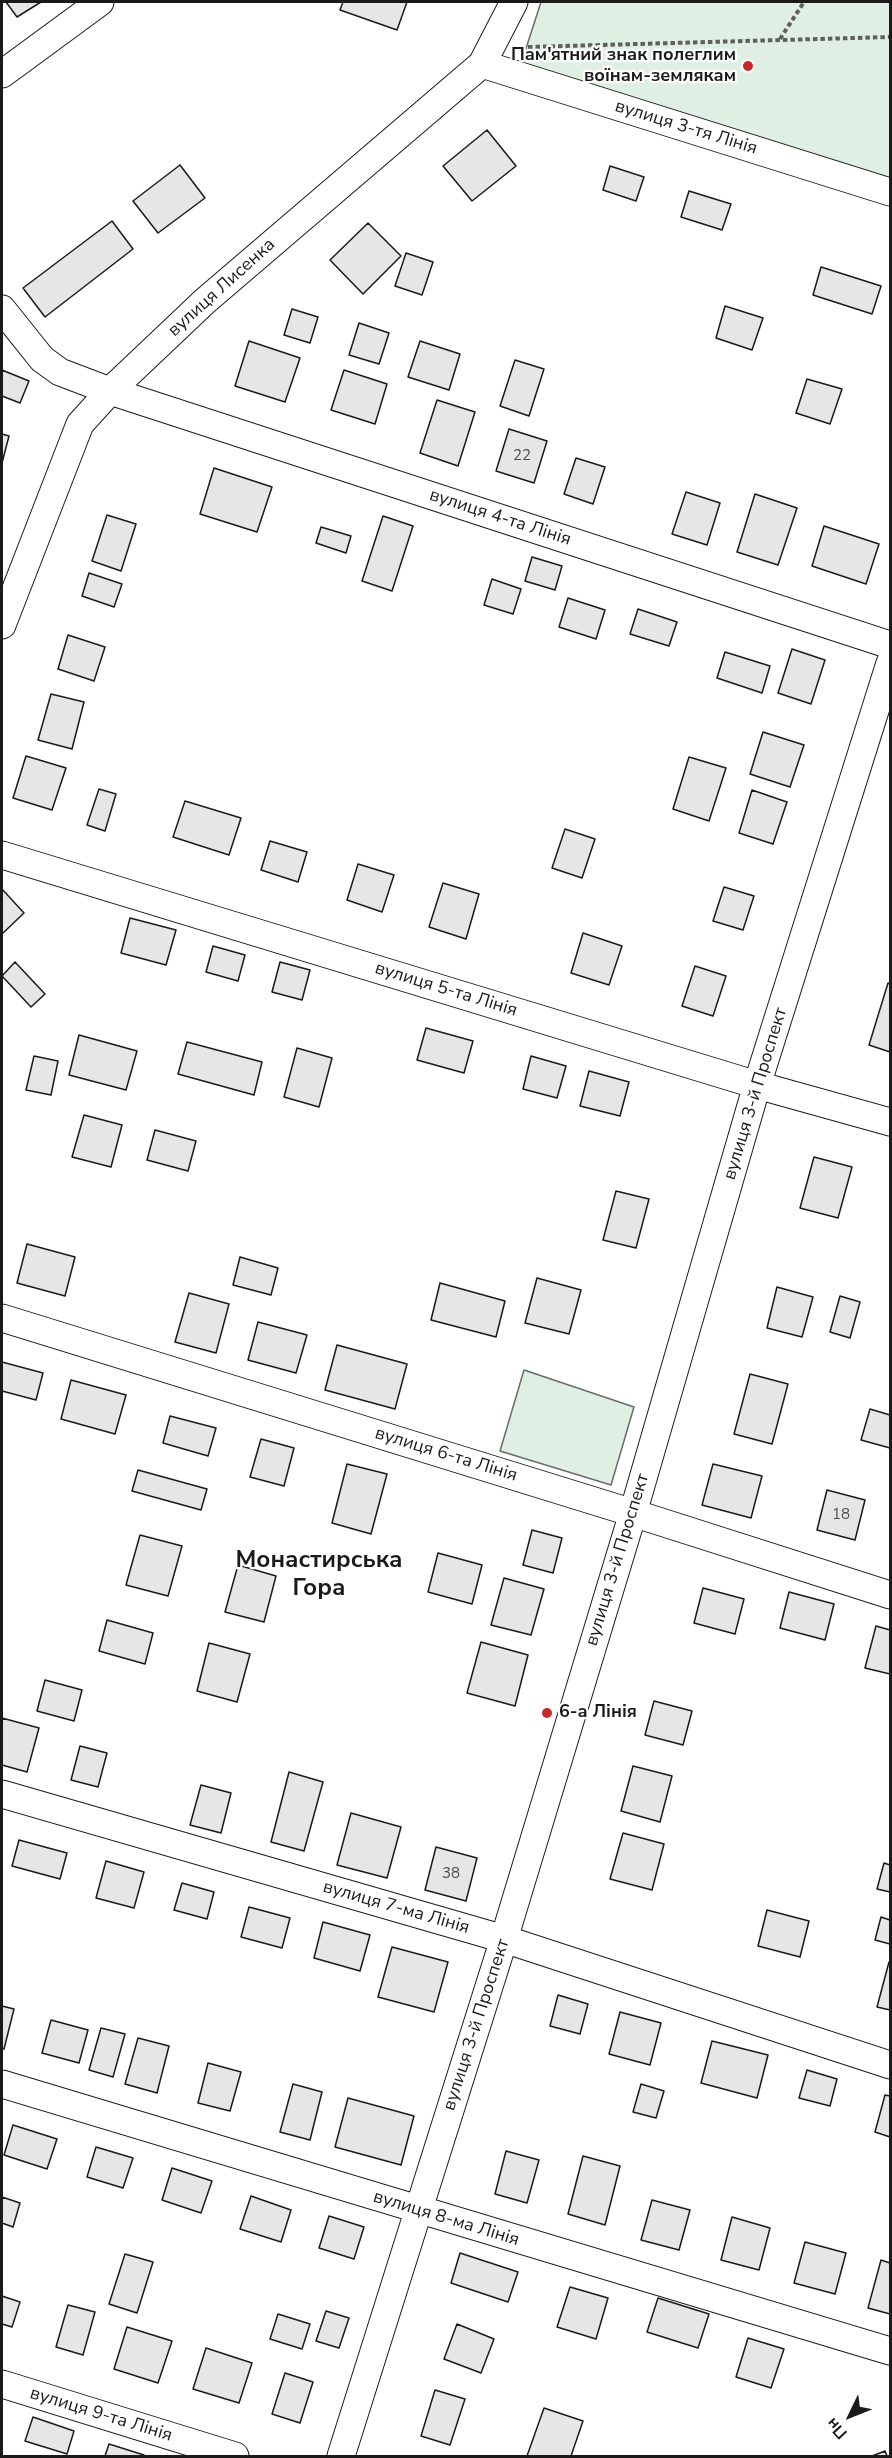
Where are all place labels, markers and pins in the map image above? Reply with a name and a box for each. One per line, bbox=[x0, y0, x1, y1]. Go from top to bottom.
place label: Пам'ятний знак полеглим воїнам-землякам bbox=[511, 45, 736, 88]
marker: Пам'ятний знак полеглим воїнам-землякам bbox=[741, 59, 755, 73]
place label: 6-а Лінія bbox=[559, 1702, 637, 1724]
marker: 6-а Лінія bbox=[540, 1706, 554, 1720]

